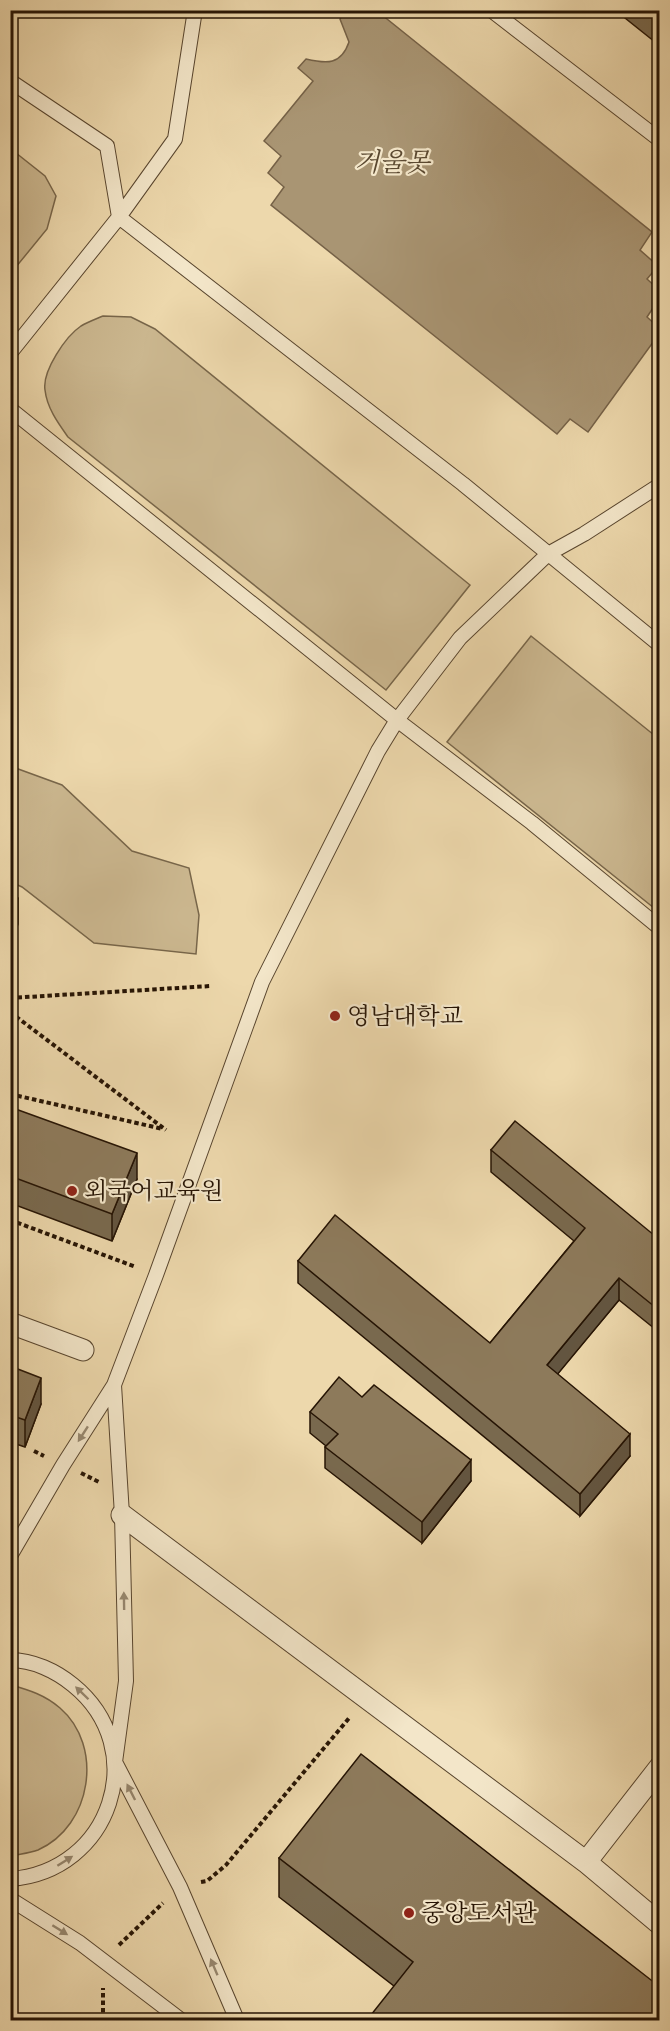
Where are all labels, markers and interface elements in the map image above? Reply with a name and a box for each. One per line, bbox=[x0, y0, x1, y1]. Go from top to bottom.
water label: 거울못 bbox=[354, 146, 432, 178]
place label: 영남대학교 bbox=[347, 1001, 463, 1031]
marker: 영남대학교 bbox=[328, 1009, 342, 1023]
place label: 외국어교육원 bbox=[84, 1176, 223, 1206]
marker: 외국어교육원 bbox=[65, 1184, 79, 1198]
one-way arrow bbox=[77, 1426, 88, 1442]
one-way arrow bbox=[119, 1592, 128, 1611]
one-way arrow bbox=[75, 1686, 89, 1700]
one-way arrow bbox=[126, 1783, 136, 1801]
one-way arrow bbox=[57, 1856, 73, 1867]
place label: 중앙도서관 bbox=[421, 1898, 537, 1928]
marker: 중앙도서관 bbox=[402, 1906, 416, 1920]
one-way arrow bbox=[52, 1925, 68, 1936]
one-way arrow bbox=[209, 1957, 219, 1975]

